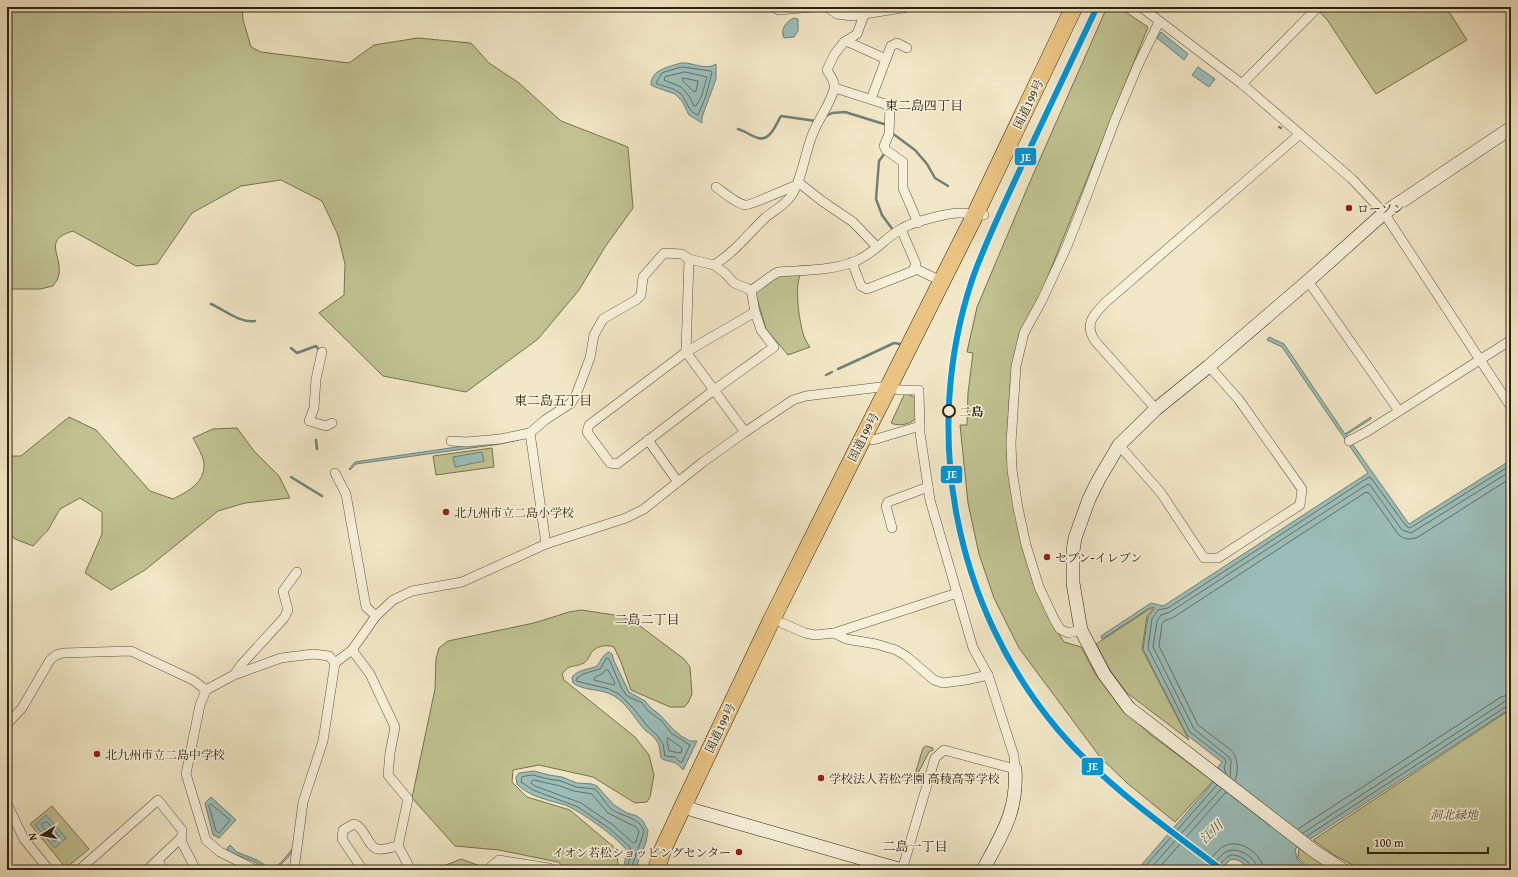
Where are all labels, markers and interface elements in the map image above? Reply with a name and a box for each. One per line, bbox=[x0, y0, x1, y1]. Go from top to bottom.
street label: 国道199号 bbox=[1009, 76, 1047, 132]
district label: 東二島四丁目 bbox=[885, 96, 963, 115]
line badge: JE bbox=[1014, 147, 1037, 166]
text: JE bbox=[1019, 149, 1031, 165]
place label: ローソン bbox=[1357, 200, 1405, 217]
marker: ローソン bbox=[1344, 203, 1354, 213]
district label: 東二島五丁目 bbox=[514, 391, 592, 410]
place label: 二島 bbox=[959, 403, 984, 420]
marker: 二島 bbox=[942, 404, 956, 418]
street label: 国道199号 bbox=[843, 409, 883, 465]
line badge: JE bbox=[940, 465, 963, 484]
text: JE bbox=[945, 466, 957, 482]
place label: 北九州市立二島小学校 bbox=[454, 504, 574, 521]
marker: 北九州市立二島小学校 bbox=[441, 507, 451, 517]
place label: セブン-イレブン bbox=[1055, 549, 1142, 566]
marker: セブン-イレブン bbox=[1042, 552, 1052, 562]
district label: 二島二丁目 bbox=[614, 610, 680, 629]
street label: 国道199号 bbox=[701, 700, 739, 756]
place label: 北九州市立二島中学校 bbox=[105, 746, 225, 763]
marker: 北九州市立二島中学校 bbox=[92, 749, 102, 759]
line badge: JE bbox=[1081, 757, 1104, 776]
text: JE bbox=[1086, 758, 1098, 774]
place label: 学校法人若松学園 高稜高等学校 bbox=[829, 770, 1000, 787]
marker: 学校法人若松学園 高稜高等学校 bbox=[816, 773, 826, 783]
park label: 洞北緑地 bbox=[1430, 806, 1480, 823]
north arrow bbox=[22, 815, 62, 855]
water label: 江川 bbox=[1195, 815, 1228, 848]
scale bar bbox=[1368, 829, 1488, 855]
text: N bbox=[24, 831, 41, 842]
text: 100 m bbox=[1374, 834, 1404, 851]
district label: 二島一丁目 bbox=[882, 837, 948, 856]
place label: イオン若松ショッピングセンター bbox=[552, 844, 731, 861]
marker: イオン若松ショッピングセンター bbox=[734, 847, 744, 857]

